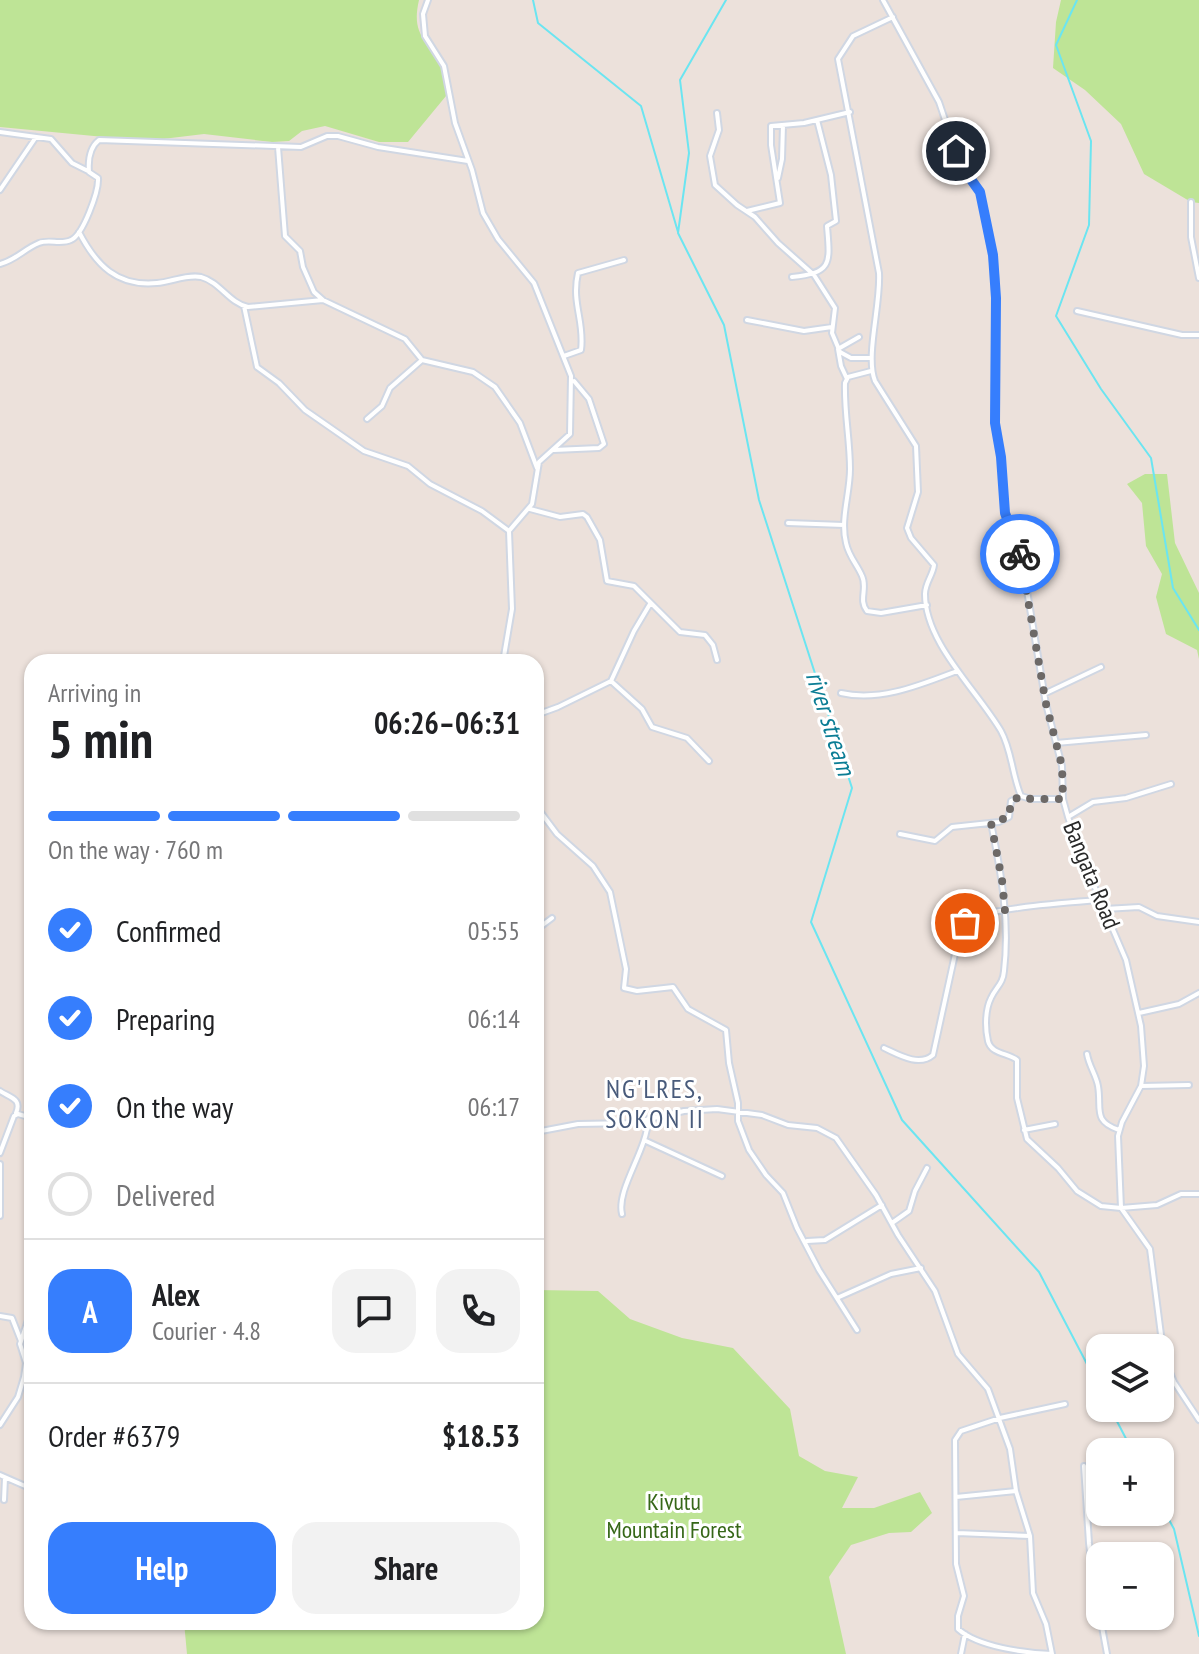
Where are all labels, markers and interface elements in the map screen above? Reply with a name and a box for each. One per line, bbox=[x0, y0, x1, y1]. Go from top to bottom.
pin bbox=[922, 117, 990, 185]
icon: home bbox=[934, 129, 978, 173]
courier bbox=[980, 514, 1060, 594]
icon: bike bbox=[998, 532, 1042, 576]
water label: river stream bbox=[799, 667, 864, 781]
text: Arriving in bbox=[48, 676, 141, 709]
text: 06:26–06:31 bbox=[374, 703, 520, 742]
text: 5 min bbox=[48, 705, 153, 772]
street label: Bangata Road bbox=[1056, 817, 1128, 933]
text: On the way · 760 m bbox=[48, 833, 223, 866]
pin bbox=[931, 889, 999, 957]
icon: bag bbox=[943, 901, 987, 945]
icon: check bbox=[48, 908, 92, 952]
text: Confirmed bbox=[116, 911, 221, 950]
text: 05:55 bbox=[468, 914, 520, 947]
icon: check bbox=[48, 996, 92, 1040]
text: Preparing bbox=[116, 999, 215, 1038]
text: 06:14 bbox=[468, 1002, 520, 1035]
district label: NG'LRES, SOKON II bbox=[605, 1072, 705, 1135]
icon: check bbox=[48, 1084, 92, 1128]
text: On the way bbox=[116, 1087, 233, 1126]
text: 06:17 bbox=[468, 1090, 520, 1123]
text: Delivered bbox=[116, 1175, 215, 1214]
button: chat bbox=[332, 1269, 416, 1353]
button: phone bbox=[436, 1269, 520, 1353]
text: Alex bbox=[152, 1275, 200, 1314]
text: A bbox=[82, 1292, 98, 1331]
text: Courier · 4.8 bbox=[152, 1314, 261, 1347]
map controls bbox=[1086, 1334, 1174, 1630]
button: layers bbox=[1086, 1334, 1174, 1422]
text: Order #6379 bbox=[48, 1416, 180, 1455]
text: $18.53 bbox=[442, 1416, 520, 1455]
button: + bbox=[1086, 1438, 1174, 1526]
park label: Kivutu Mountain Forest bbox=[606, 1486, 742, 1545]
button: Help bbox=[48, 1522, 276, 1614]
button: Share bbox=[292, 1522, 520, 1614]
button: − bbox=[1086, 1542, 1174, 1630]

